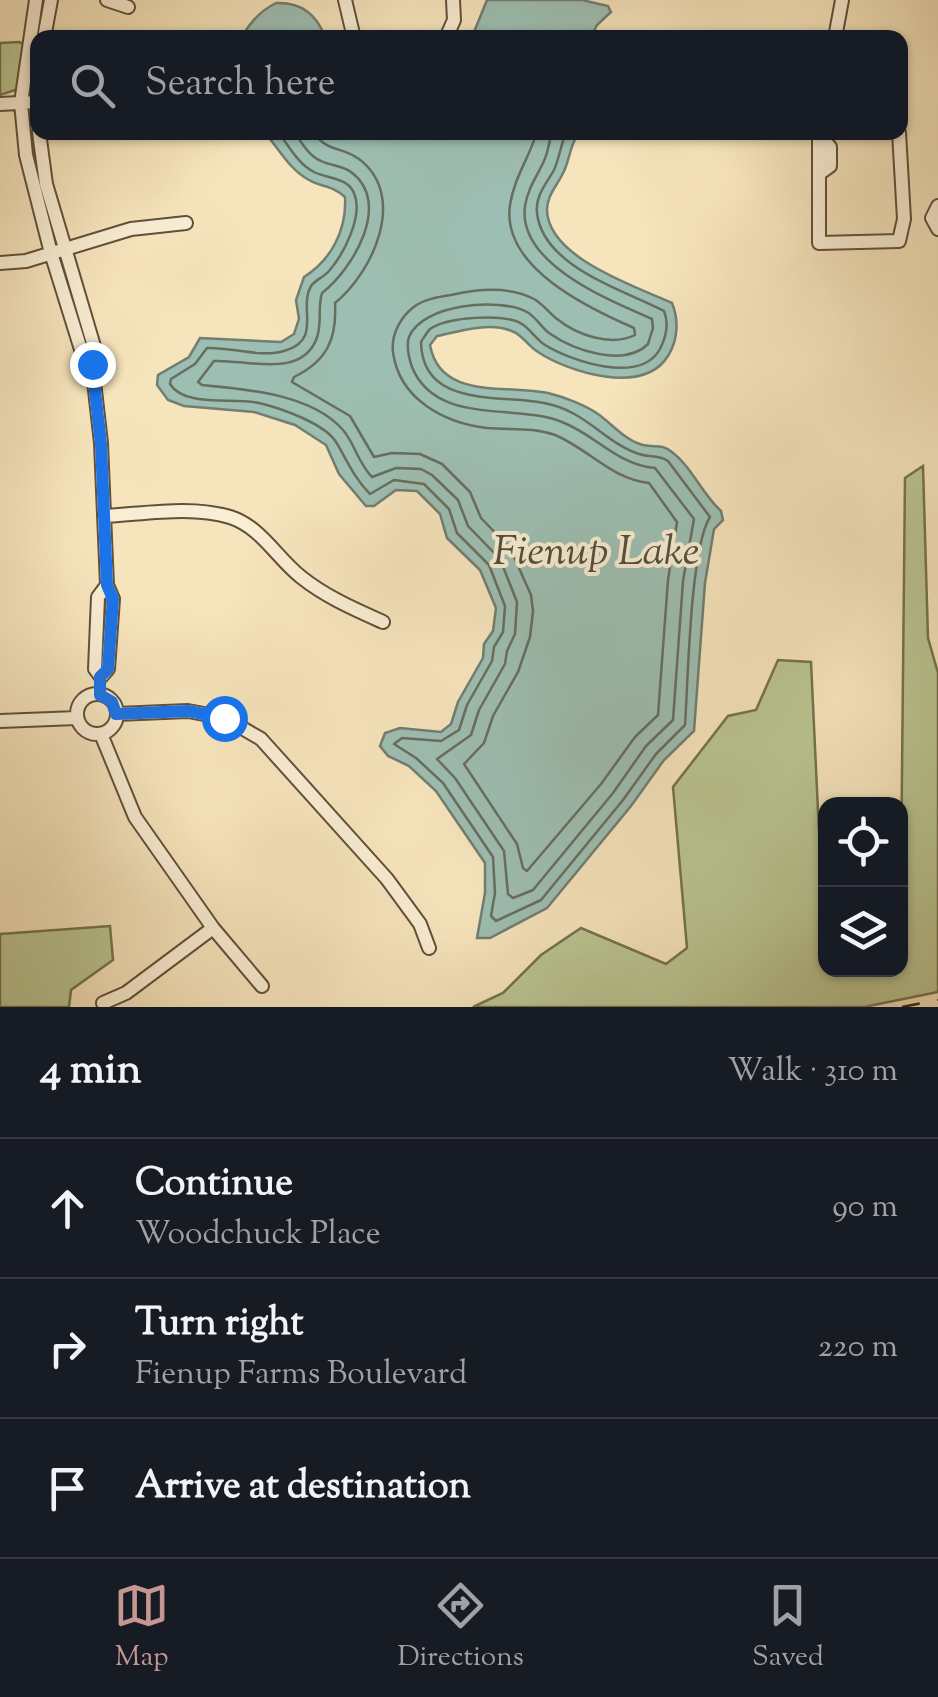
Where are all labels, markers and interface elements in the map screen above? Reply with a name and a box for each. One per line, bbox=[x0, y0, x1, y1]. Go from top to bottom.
search box bbox=[30, 30, 908, 140]
icon: search bbox=[65, 58, 120, 113]
text: Search here bbox=[145, 58, 336, 112]
route end bbox=[70, 342, 116, 388]
water label: Fienup Lake bbox=[493, 524, 699, 584]
route start bbox=[202, 696, 248, 742]
map controls bbox=[818, 797, 908, 977]
button: locate bbox=[818, 797, 908, 887]
button: layers bbox=[818, 887, 908, 977]
text: 4 min bbox=[40, 1042, 142, 1102]
text: Walk · 310 m bbox=[728, 1049, 898, 1095]
text: Continue bbox=[135, 1158, 293, 1212]
icon: ahead bbox=[40, 1181, 95, 1236]
text: 90 m bbox=[832, 1185, 898, 1231]
text: Woodchuck Place bbox=[135, 1212, 381, 1258]
text: Turn right bbox=[135, 1298, 303, 1352]
icon: right bbox=[40, 1321, 95, 1376]
text: 220 m bbox=[818, 1325, 898, 1371]
text: Fienup Farms Boulevard bbox=[135, 1352, 467, 1398]
icon: arrive bbox=[40, 1461, 95, 1516]
text: Arrive at destination bbox=[135, 1461, 471, 1515]
tab: Map bbox=[114, 1578, 169, 1678]
tab: Directions bbox=[397, 1578, 524, 1678]
tab: Saved bbox=[752, 1578, 824, 1678]

